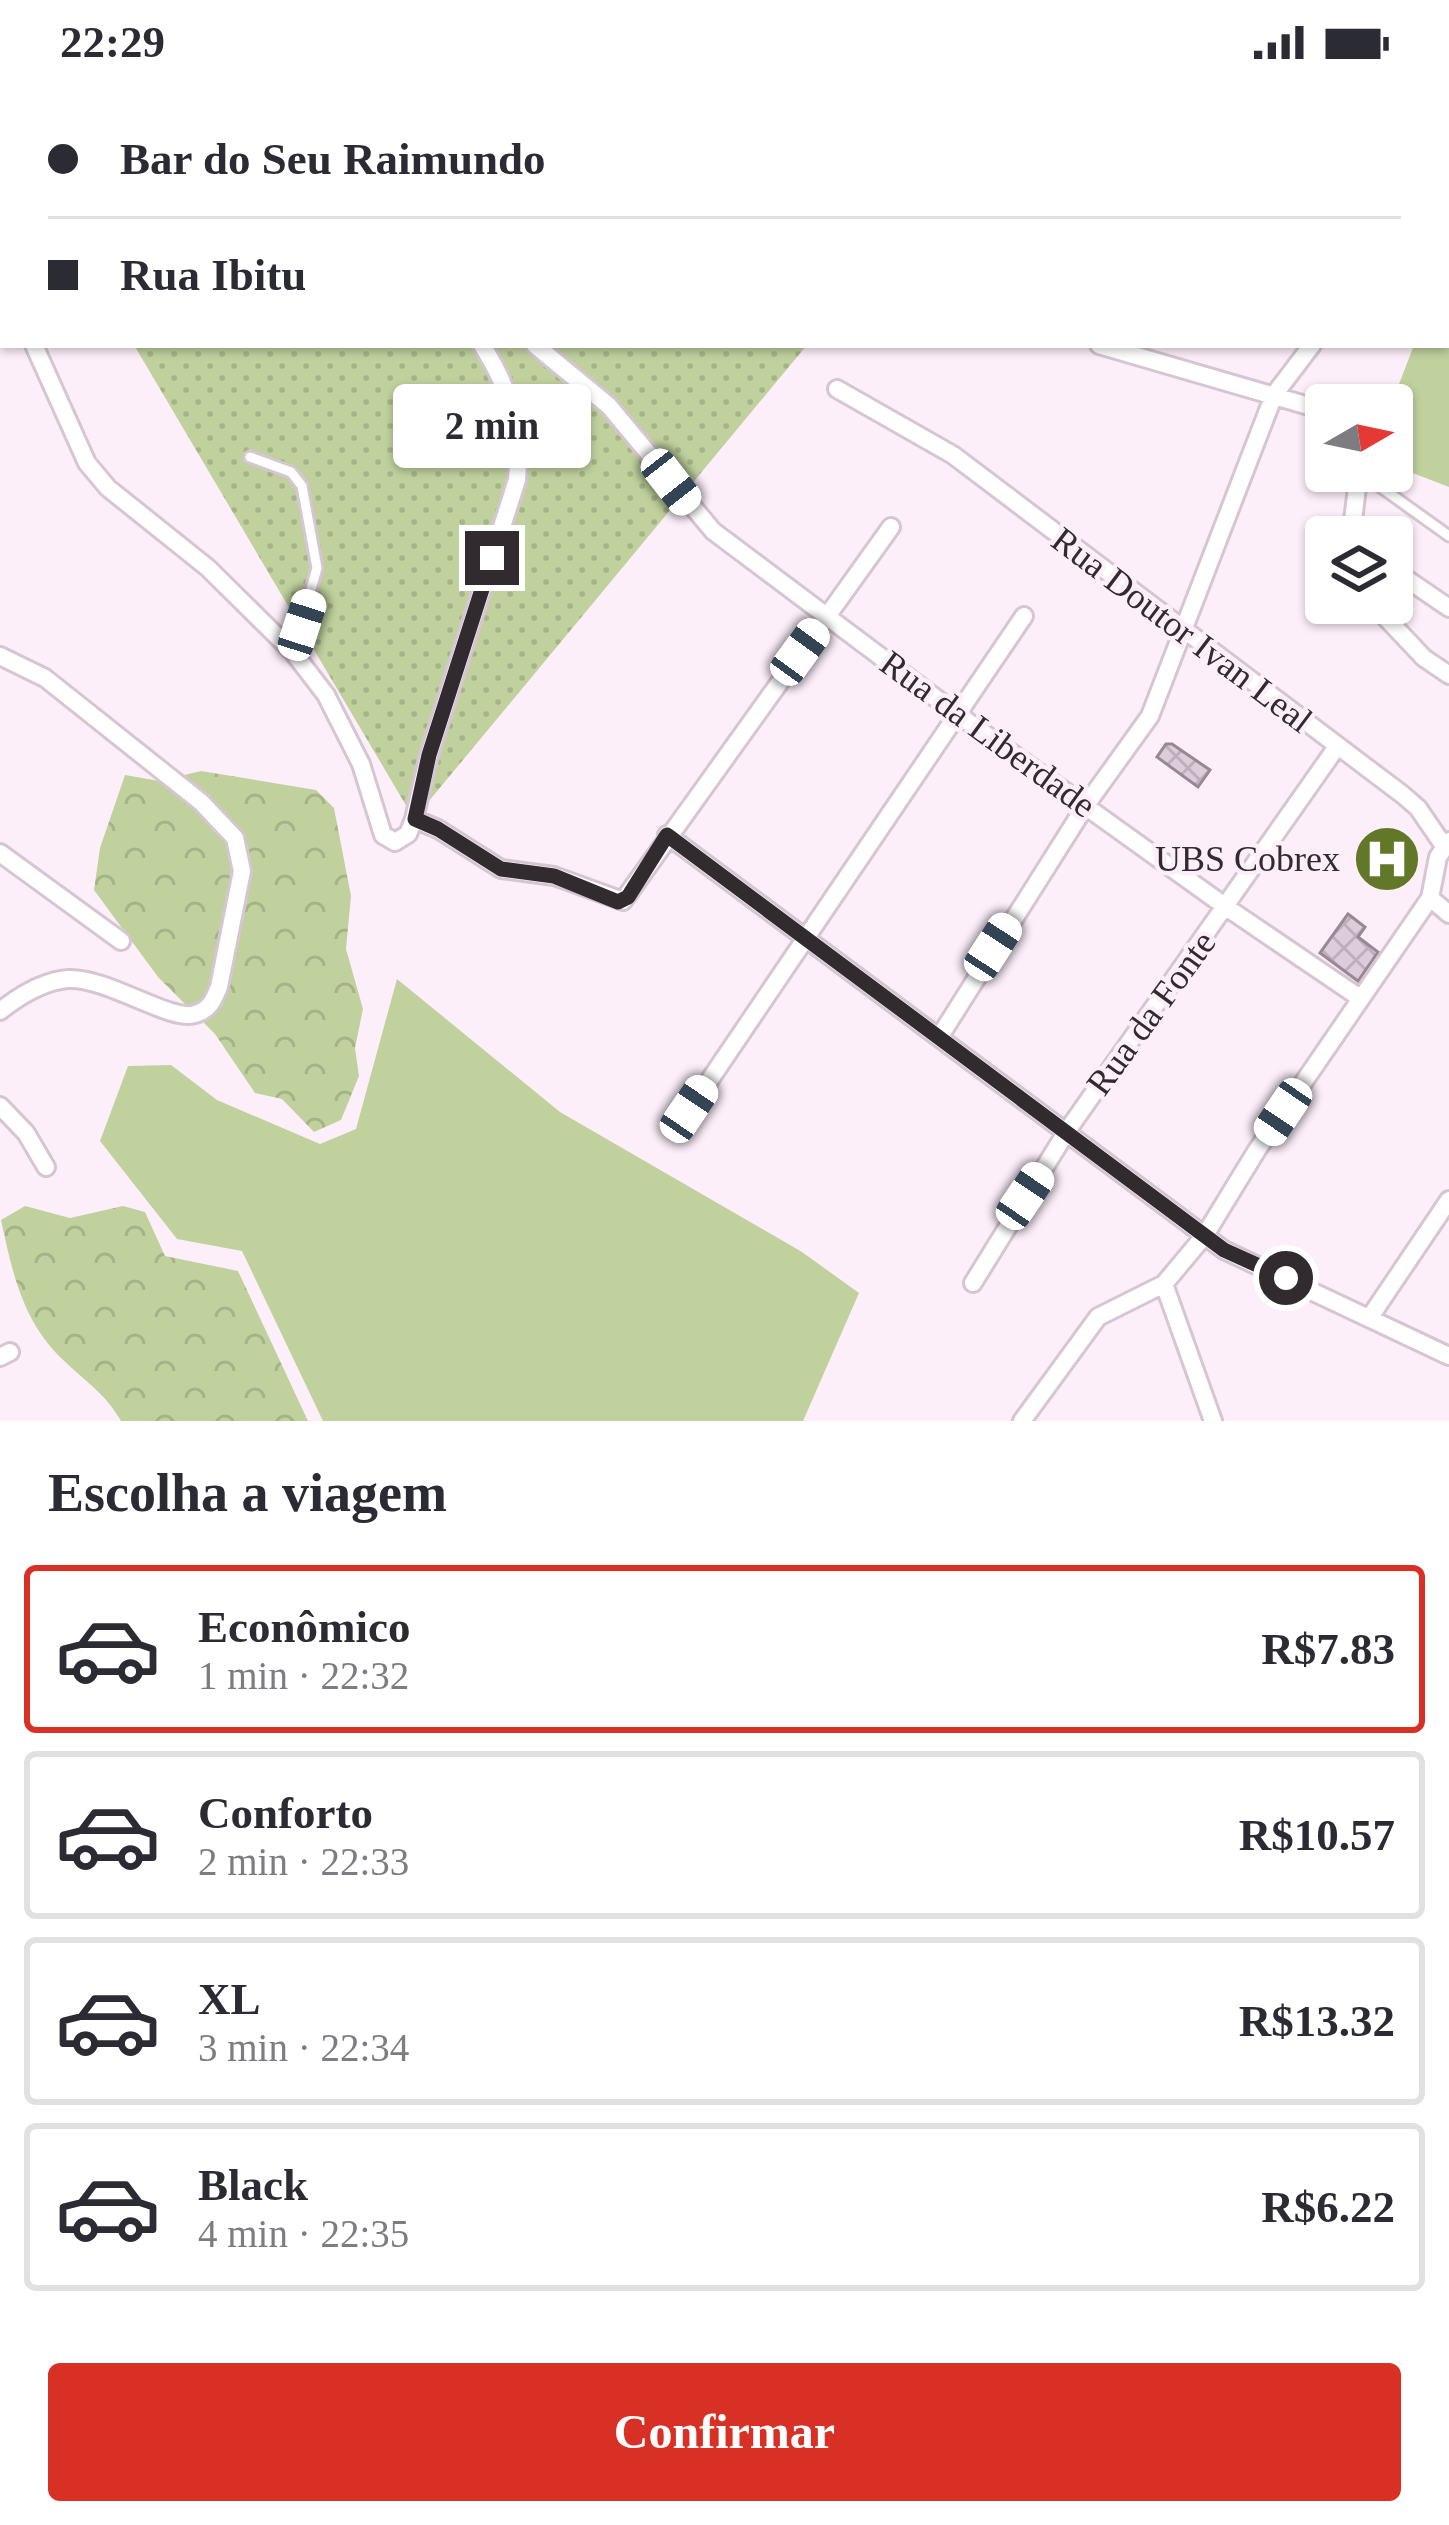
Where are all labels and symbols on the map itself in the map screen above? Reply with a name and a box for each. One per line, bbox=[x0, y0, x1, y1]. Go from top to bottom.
callout: 2 min bbox=[393, 384, 591, 468]
north arrow bbox=[1305, 384, 1413, 492]
car bbox=[635, 443, 707, 521]
street label: Rua Doutor Ivan Leal bbox=[1044, 519, 1320, 741]
route end bbox=[465, 531, 519, 585]
car bbox=[274, 585, 330, 665]
car bbox=[764, 612, 836, 692]
street label: Rua da Liberdade bbox=[873, 643, 1103, 825]
hospital icon: UBS Cobrex bbox=[1352, 824, 1422, 894]
place label: UBS Cobrex bbox=[1155, 839, 1340, 879]
car bbox=[958, 907, 1028, 987]
street label: Rua da Fonte bbox=[1078, 924, 1224, 1102]
car bbox=[654, 1069, 724, 1149]
car bbox=[1248, 1072, 1318, 1152]
car bbox=[990, 1156, 1060, 1236]
route start bbox=[1259, 1251, 1313, 1305]

